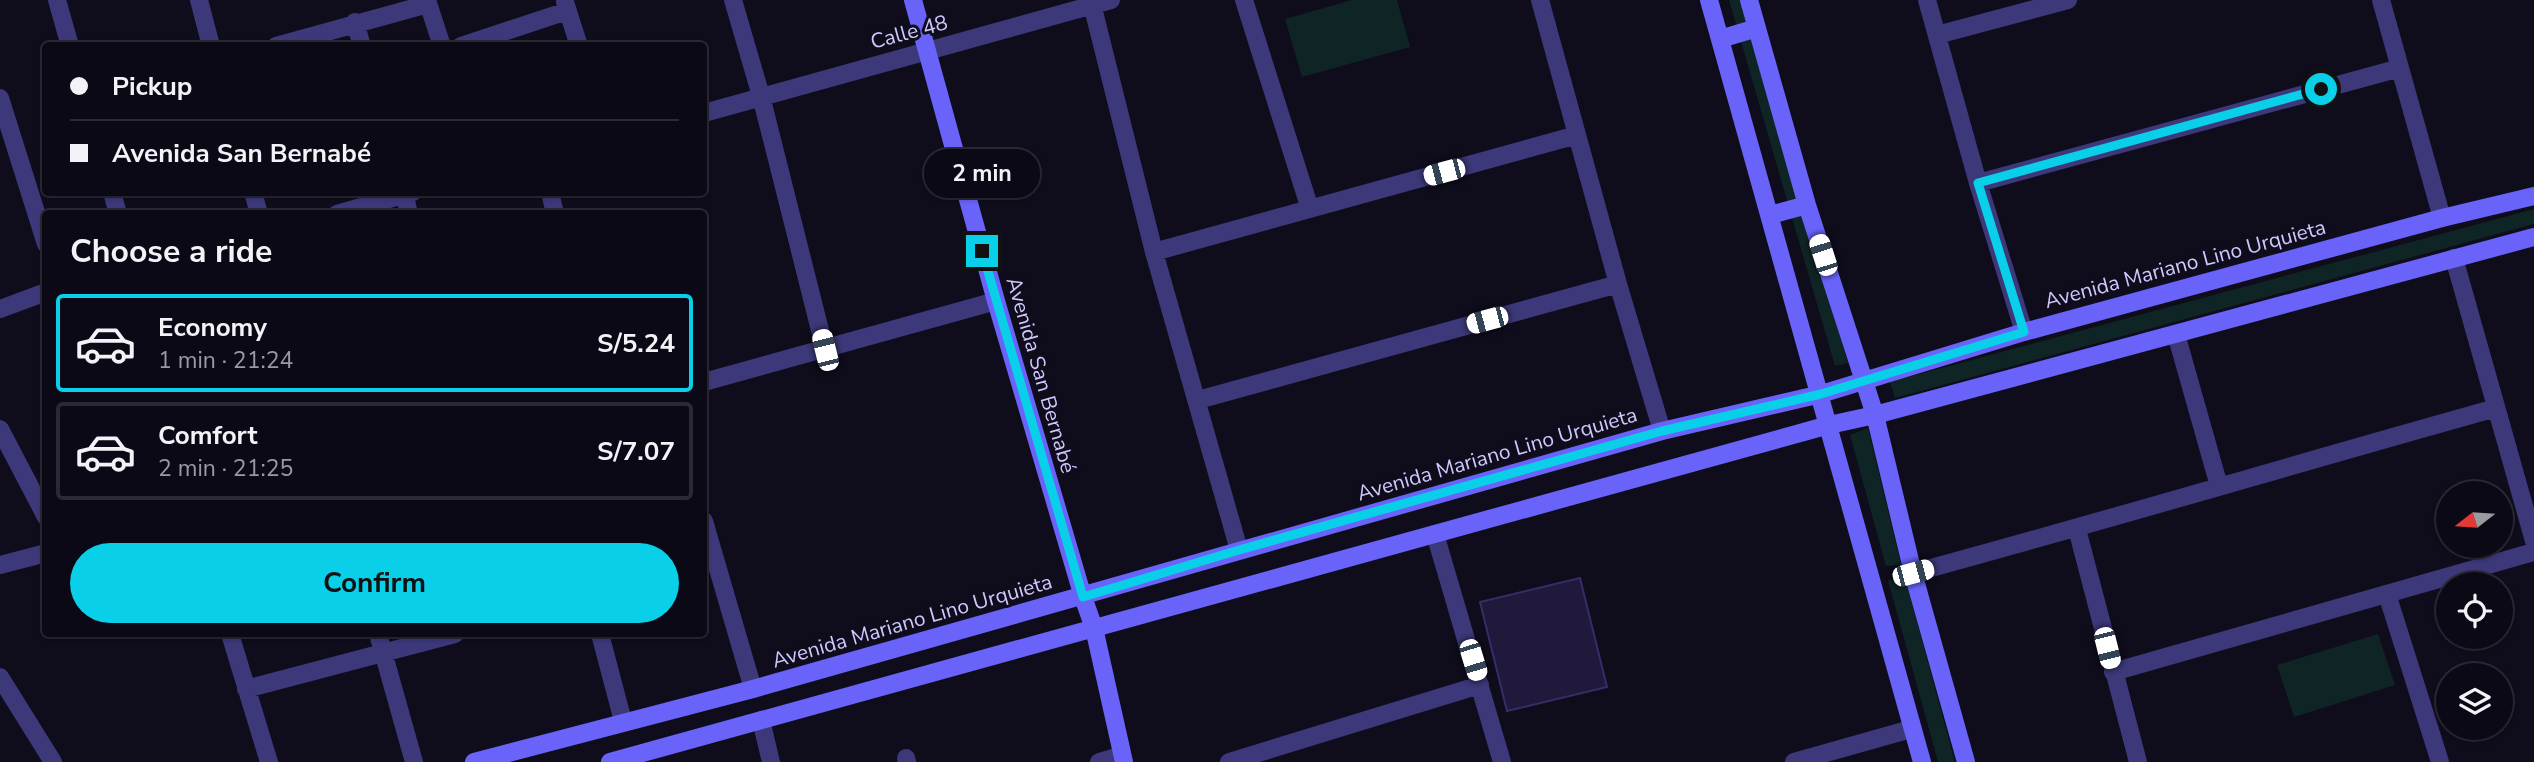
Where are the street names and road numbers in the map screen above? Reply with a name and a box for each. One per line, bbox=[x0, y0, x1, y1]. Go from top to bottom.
street label: Calle 48 bbox=[867, 8, 951, 56]
street label: Avenida Mariano Lino Urquieta bbox=[2041, 213, 2329, 315]
street label: Avenida San Bernabé bbox=[1000, 274, 1082, 476]
street label: Avenida Mariano Lino Urquieta bbox=[1354, 401, 1640, 507]
street label: Avenida Mariano Lino Urquieta bbox=[769, 568, 1055, 674]

